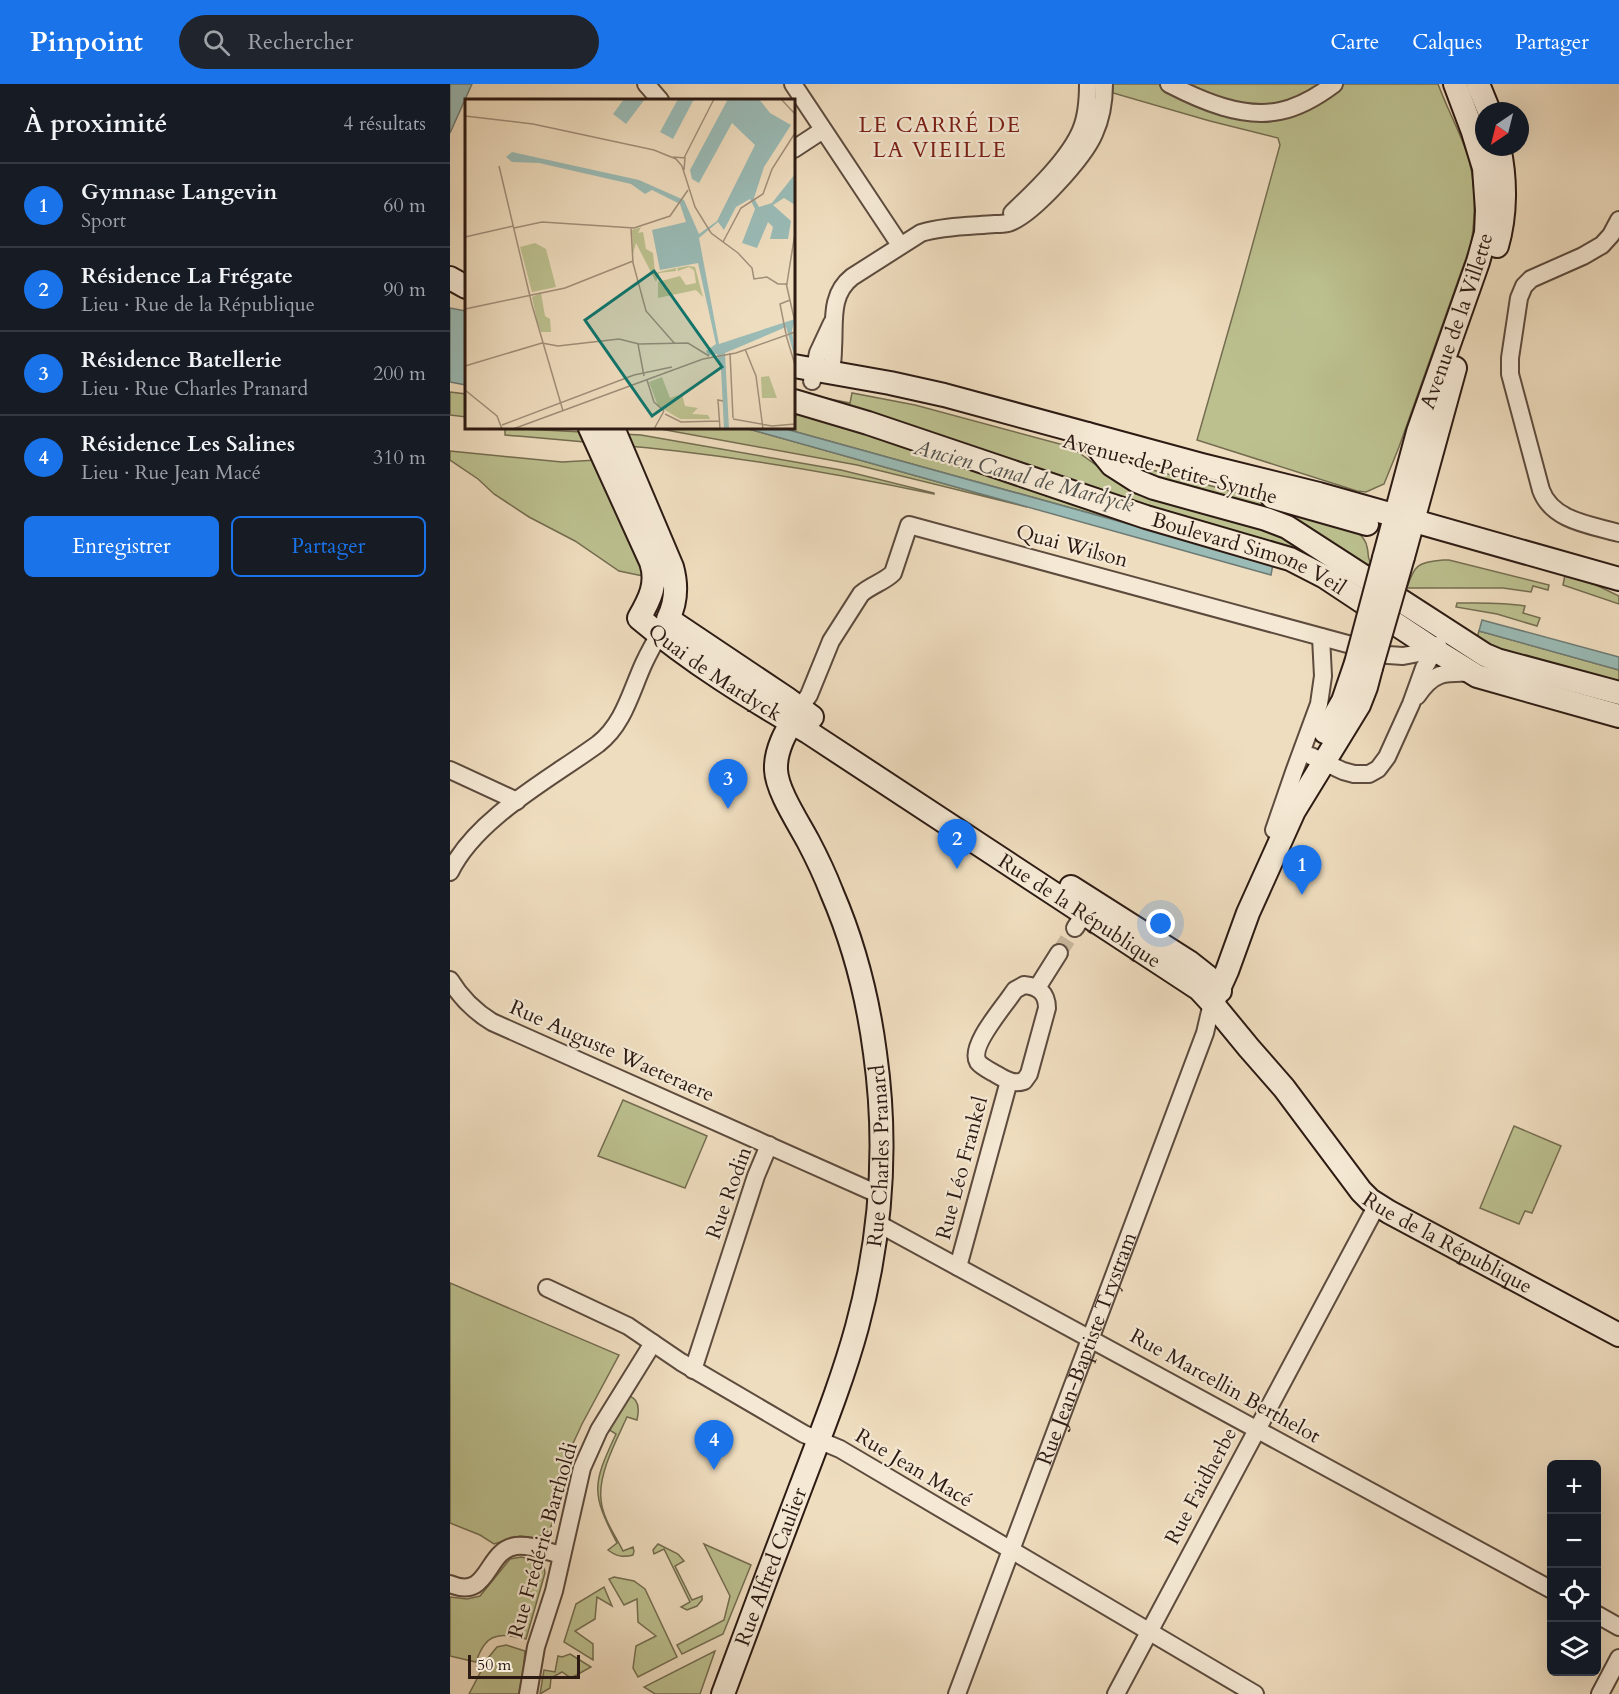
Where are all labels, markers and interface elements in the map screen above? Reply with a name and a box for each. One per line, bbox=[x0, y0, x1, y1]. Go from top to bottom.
search box bbox=[179, 15, 599, 69]
text: Pinpoint bbox=[30, 23, 143, 61]
icon: search bbox=[200, 26, 233, 59]
text: Rechercher bbox=[248, 27, 353, 57]
text: Carte bbox=[1330, 28, 1379, 57]
text: Calques bbox=[1412, 28, 1482, 57]
text: Partager bbox=[1515, 28, 1589, 57]
inset map bbox=[465, 99, 795, 429]
north arrow bbox=[1475, 102, 1529, 156]
text: À proximité bbox=[24, 106, 167, 141]
text: 4 résultats bbox=[343, 110, 426, 137]
district label: LE CARRÉ DE LA VIEILLE bbox=[858, 110, 1022, 165]
text: Gymnase Langevin bbox=[81, 177, 277, 207]
text: 1 bbox=[38, 192, 49, 219]
text: 60 m bbox=[383, 192, 426, 219]
text: Sport bbox=[81, 207, 126, 234]
street label: Avenue de la Villette bbox=[1413, 230, 1500, 413]
text: Résidence La Frégate bbox=[81, 261, 293, 291]
text: 2 bbox=[38, 276, 49, 303]
text: 90 m bbox=[383, 276, 426, 303]
text: Lieu · Rue de la République bbox=[81, 291, 315, 318]
text: Résidence Batellerie bbox=[81, 345, 282, 375]
text: 3 bbox=[38, 360, 49, 387]
text: 200 m bbox=[373, 360, 426, 387]
text: Lieu · Rue Charles Pranard bbox=[81, 375, 308, 402]
street label: Avenue de Petite-Synthe bbox=[1059, 426, 1281, 512]
text: Résidence Les Salines bbox=[81, 429, 295, 459]
water label: Ancien Canal de Mardyck bbox=[910, 432, 1137, 520]
text: 4 bbox=[38, 444, 49, 471]
text: 310 m bbox=[373, 444, 426, 471]
text: Lieu · Rue Jean Macé bbox=[81, 459, 261, 486]
street label: Boulevard Simone Veil bbox=[1148, 505, 1352, 602]
button: Enregistrer bbox=[24, 516, 219, 577]
button: Partager bbox=[231, 516, 426, 577]
street label: Quai Wilson bbox=[1013, 517, 1131, 575]
street label: Quai de Mardyck bbox=[642, 616, 788, 728]
pin: 3 bbox=[708, 760, 748, 809]
pin: 2 bbox=[938, 820, 976, 869]
pin: 1 bbox=[1282, 846, 1322, 895]
street label: Rue de la République bbox=[993, 847, 1167, 975]
your location bbox=[1146, 909, 1175, 938]
street label: Rue Auguste Waeteraere bbox=[505, 993, 719, 1109]
street label: Rue Charles Pranard bbox=[859, 1063, 896, 1249]
street label: Rue Léo Frankel bbox=[929, 1093, 995, 1243]
street label: Rue Rodin bbox=[699, 1143, 759, 1243]
street label: Rue de la République bbox=[1357, 1184, 1538, 1301]
street label: Rue Jean-Baptiste Trystram bbox=[1030, 1228, 1144, 1469]
street label: Rue Marcellin Berthelot bbox=[1125, 1322, 1326, 1451]
pin: 4 bbox=[694, 1420, 734, 1470]
street label: Rue Jean Macé bbox=[850, 1421, 978, 1515]
street label: Rue Faidherbe bbox=[1158, 1422, 1244, 1550]
street label: Rue Frédéric Bartholdi bbox=[501, 1438, 585, 1641]
map controls bbox=[1547, 1460, 1601, 1676]
button: + bbox=[1547, 1460, 1601, 1514]
street label: Rue Alfred Caulier bbox=[728, 1483, 814, 1650]
button: − bbox=[1547, 1514, 1601, 1568]
button: locate bbox=[1547, 1568, 1601, 1622]
button: layers bbox=[1547, 1622, 1601, 1676]
scale bar bbox=[468, 1652, 580, 1680]
text: 50 m bbox=[477, 1654, 511, 1676]

